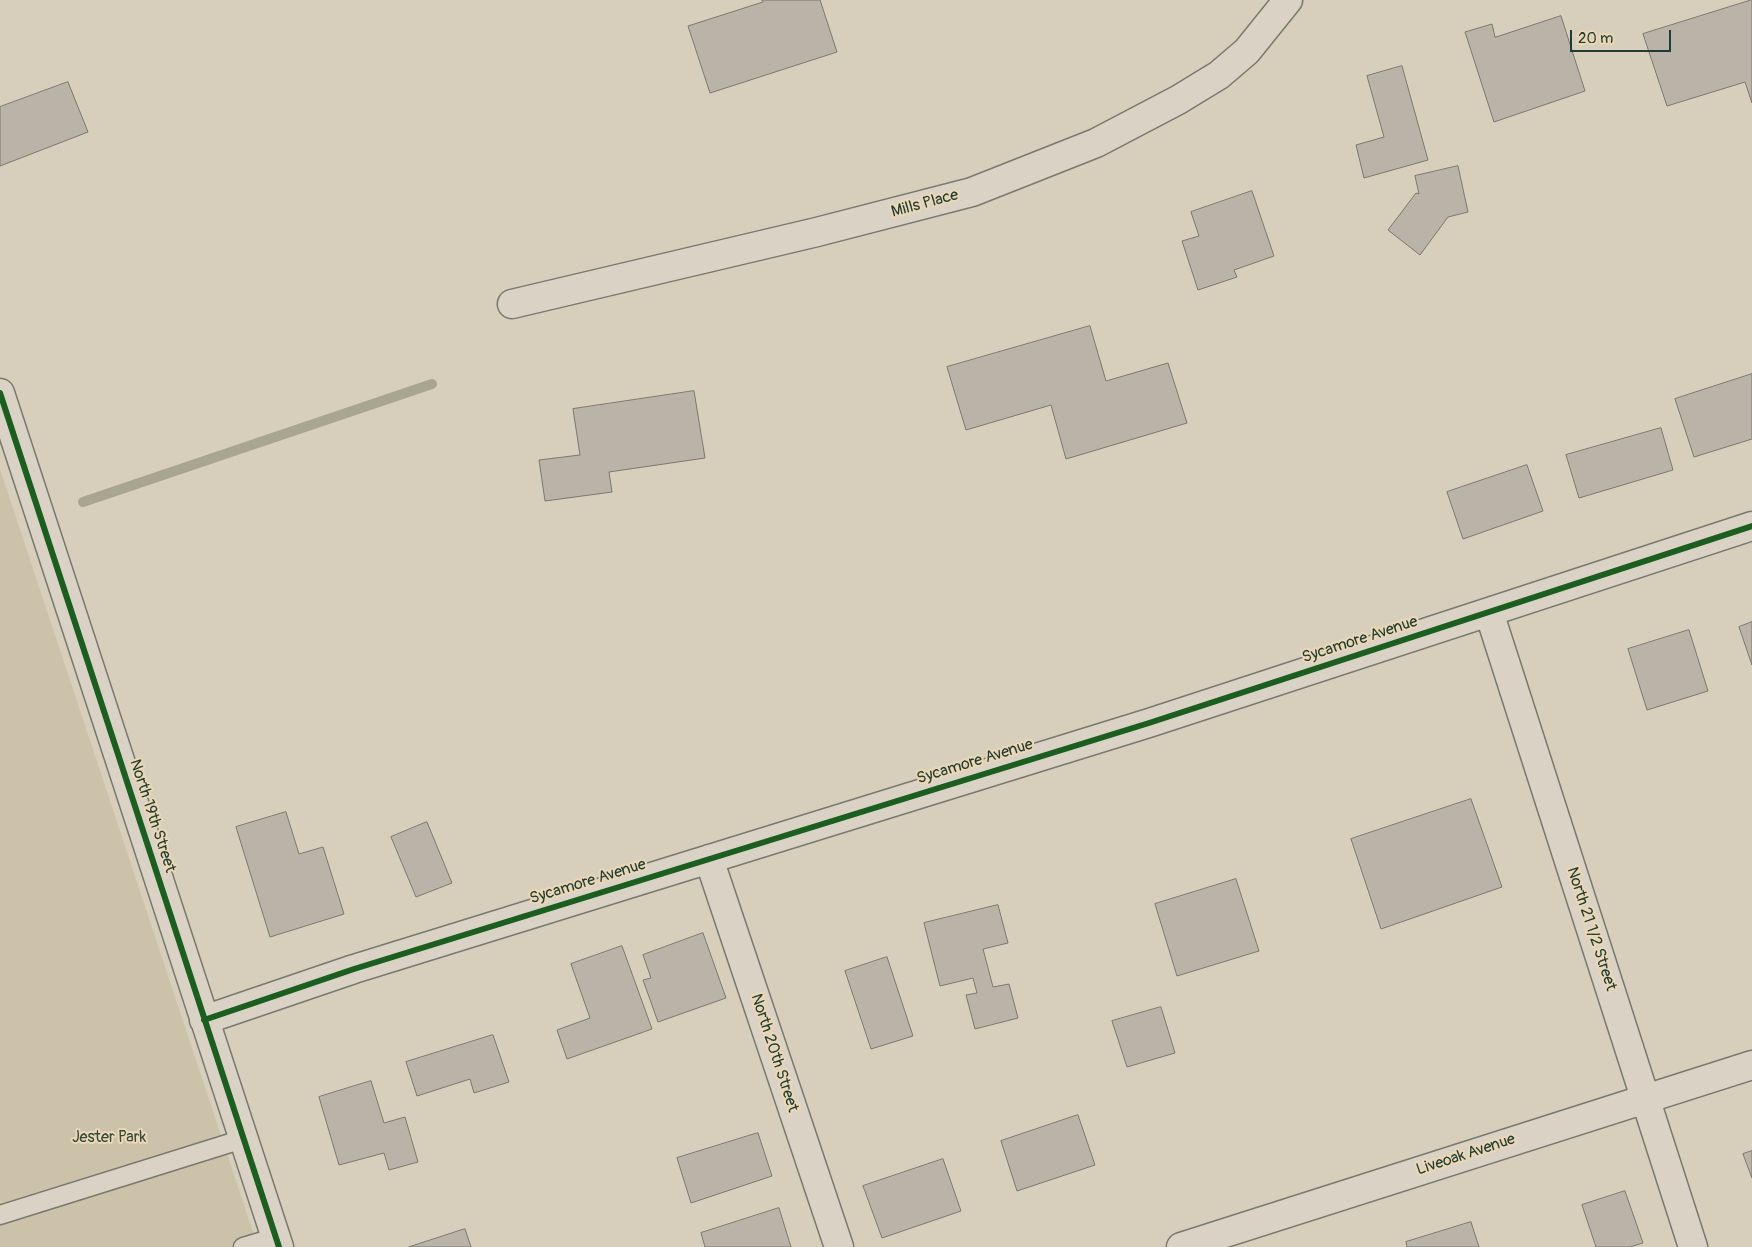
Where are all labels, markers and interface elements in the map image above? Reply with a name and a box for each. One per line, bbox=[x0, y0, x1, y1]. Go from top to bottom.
scale bar bbox=[1572, 20, 1673, 52]
text: 20 m bbox=[1578, 29, 1613, 48]
street label: Mills Place bbox=[889, 186, 961, 222]
street label: Sycamore Avenue bbox=[1300, 612, 1420, 668]
street label: Sycamore Avenue bbox=[915, 735, 1035, 789]
street label: North 19th Street bbox=[125, 757, 179, 875]
street label: Sycamore Avenue bbox=[528, 855, 648, 909]
street label: North 21 1/2 Street bbox=[1562, 865, 1620, 993]
street label: North 20th Street bbox=[746, 991, 802, 1115]
park label: Jester Park bbox=[72, 1128, 146, 1148]
street label: Liveoak Avenue bbox=[1414, 1130, 1518, 1180]

